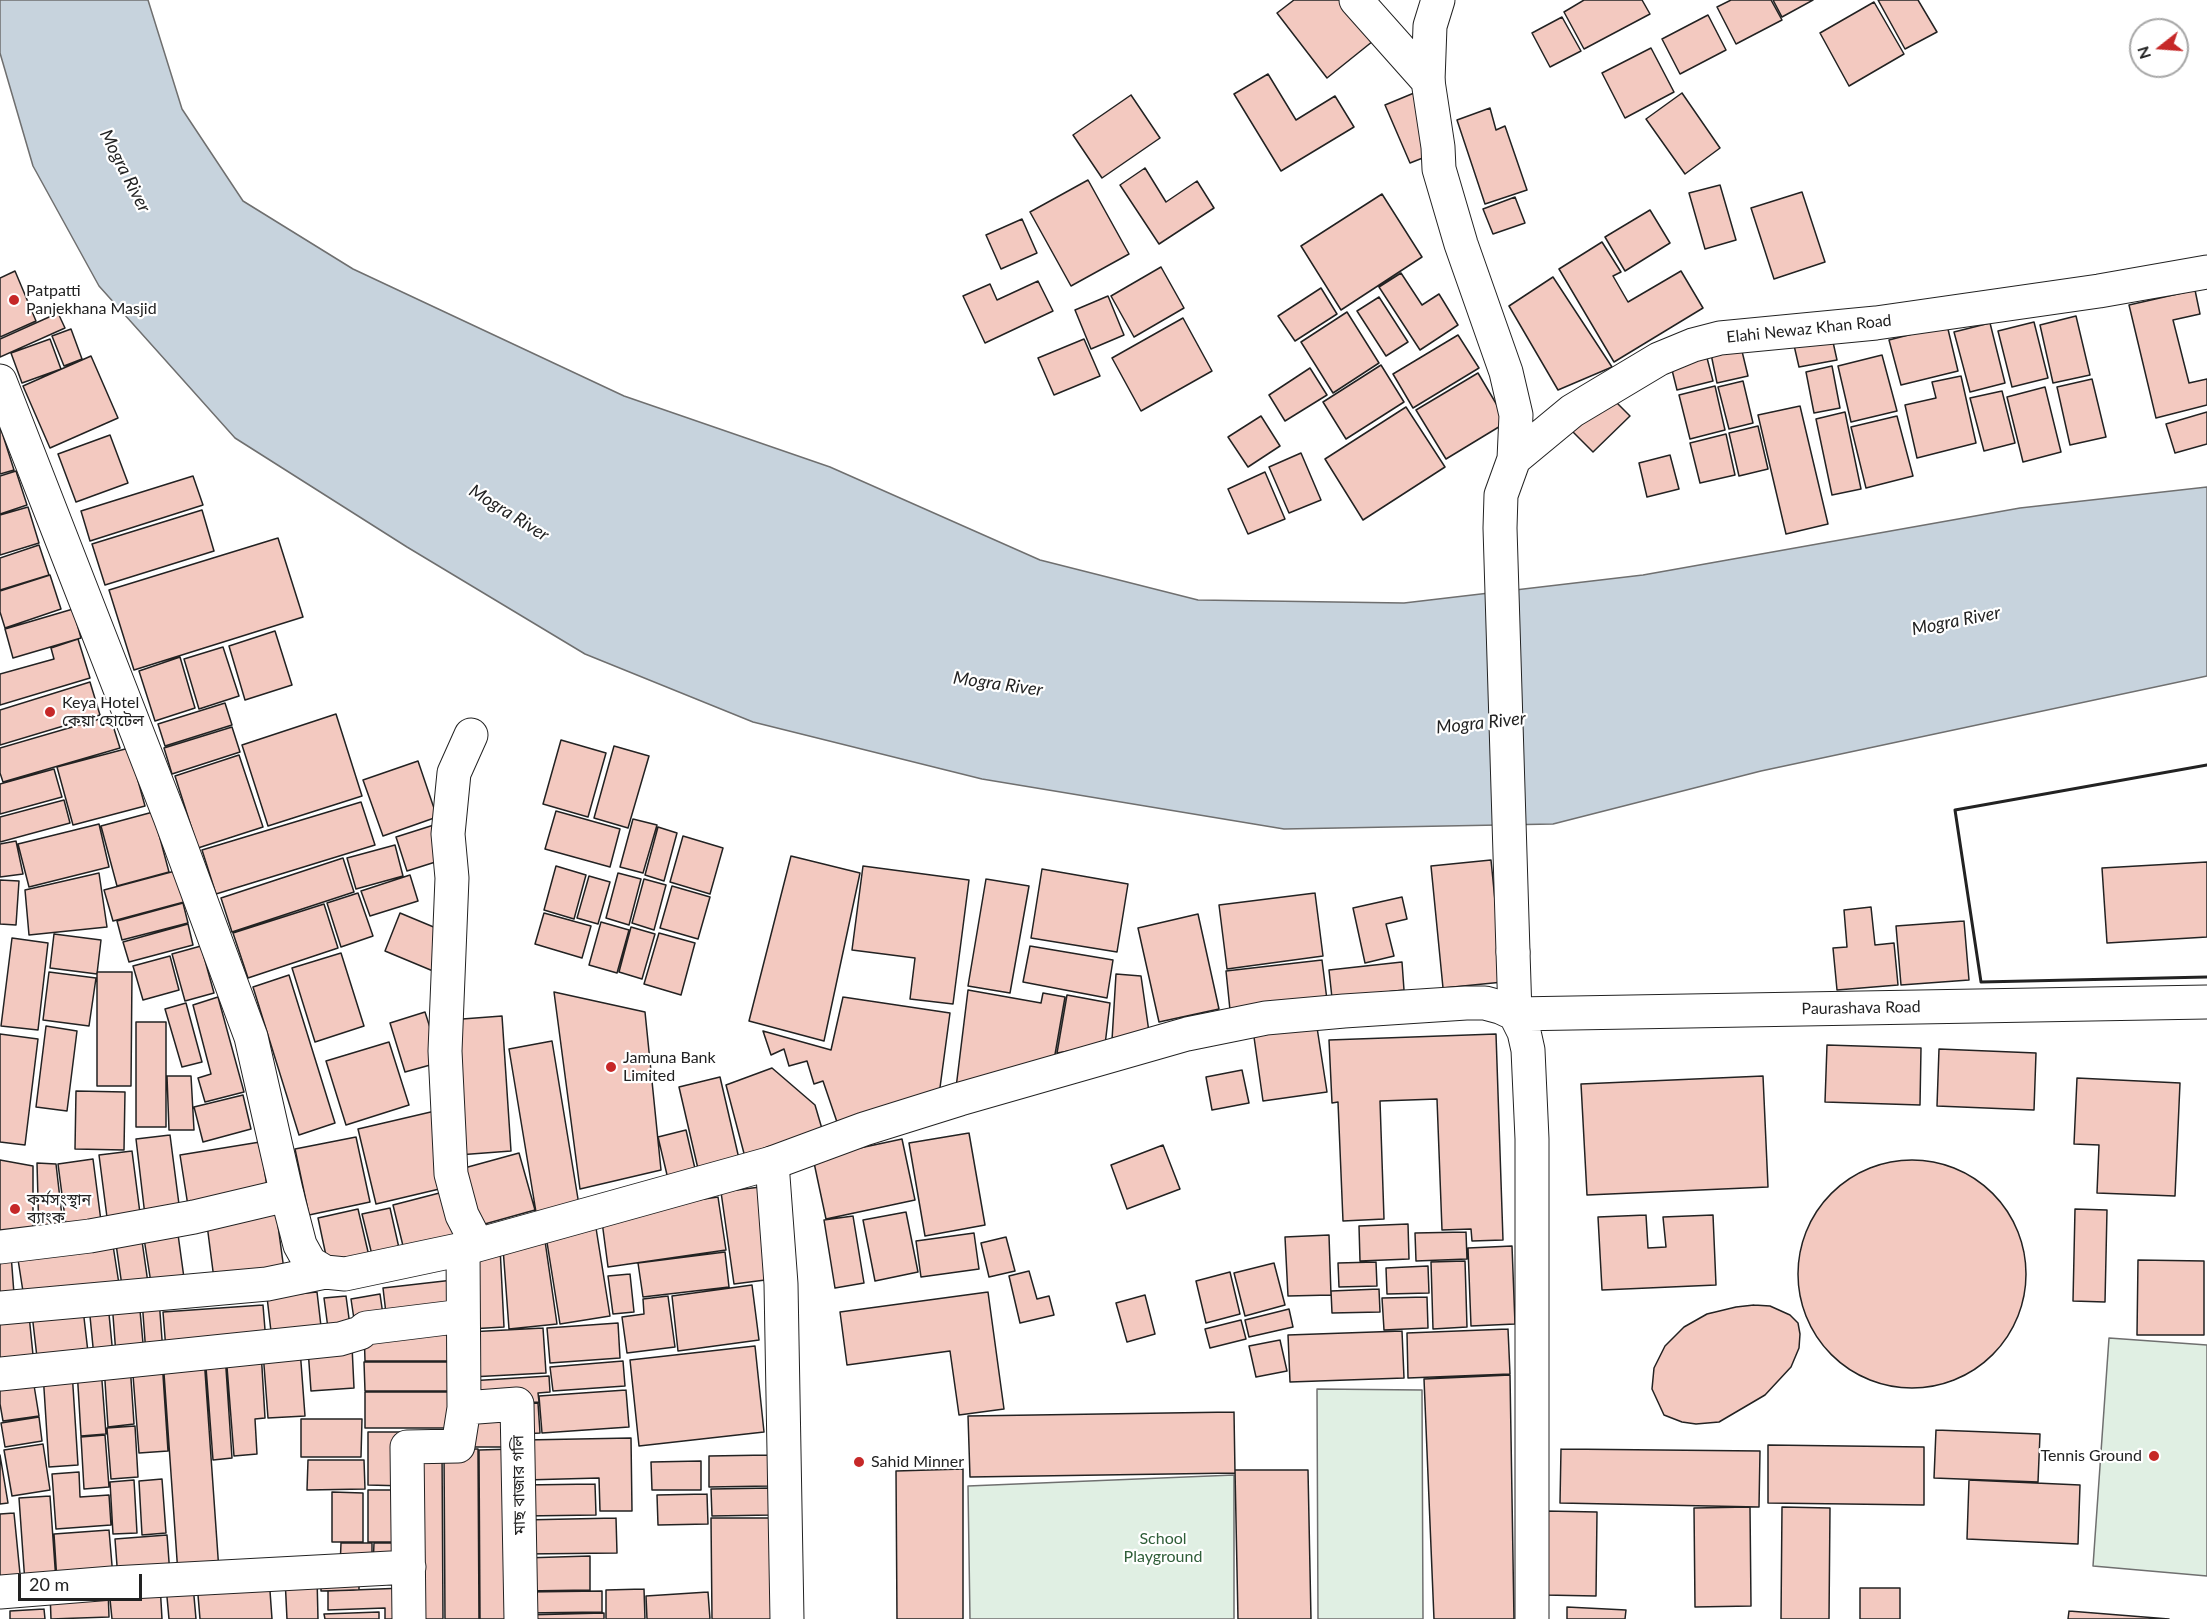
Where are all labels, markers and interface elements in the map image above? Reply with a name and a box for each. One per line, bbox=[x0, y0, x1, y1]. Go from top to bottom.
north arrow bbox=[2129, 18, 2189, 78]
text: N bbox=[2132, 44, 2154, 62]
water label: Mogra River bbox=[95, 126, 155, 216]
place label: Patpatti Panjekhana Masjid bbox=[26, 281, 157, 319]
marker: Patpatti Panjekhana Masjid bbox=[7, 293, 21, 307]
street label: Elahi Newaz Khan Road bbox=[1726, 311, 1892, 347]
water label: Mogra River bbox=[465, 480, 553, 546]
water label: Mogra River bbox=[1910, 602, 2002, 640]
water label: Mogra River bbox=[952, 667, 1044, 701]
place label: Keya Hotel কেয়া হোটেল bbox=[62, 693, 144, 731]
marker: Keya Hotel কেয়া হোটেল bbox=[43, 705, 57, 719]
water label: Mogra River bbox=[1435, 708, 1527, 738]
street label: Paurashava Road bbox=[1801, 997, 1921, 1019]
place label: Jamuna Bank Limited bbox=[623, 1048, 716, 1086]
marker: Jamuna Bank Limited bbox=[604, 1060, 618, 1074]
place label: কর্মসংস্থান ব্যাংক bbox=[27, 1190, 91, 1228]
marker: কর্মসংস্থান ব্যাংক bbox=[8, 1202, 22, 1216]
street label: মাছ বাজার গলি bbox=[509, 1435, 529, 1535]
place label: Tennis Ground bbox=[2040, 1446, 2142, 1466]
marker: Tennis Ground bbox=[2147, 1449, 2161, 1463]
place label: Sahid Minner bbox=[871, 1452, 964, 1472]
marker: Sahid Minner bbox=[852, 1455, 866, 1469]
park label: School Playground bbox=[1124, 1529, 1202, 1567]
scale bar bbox=[21, 1562, 146, 1600]
text: 20 m bbox=[29, 1573, 69, 1595]

